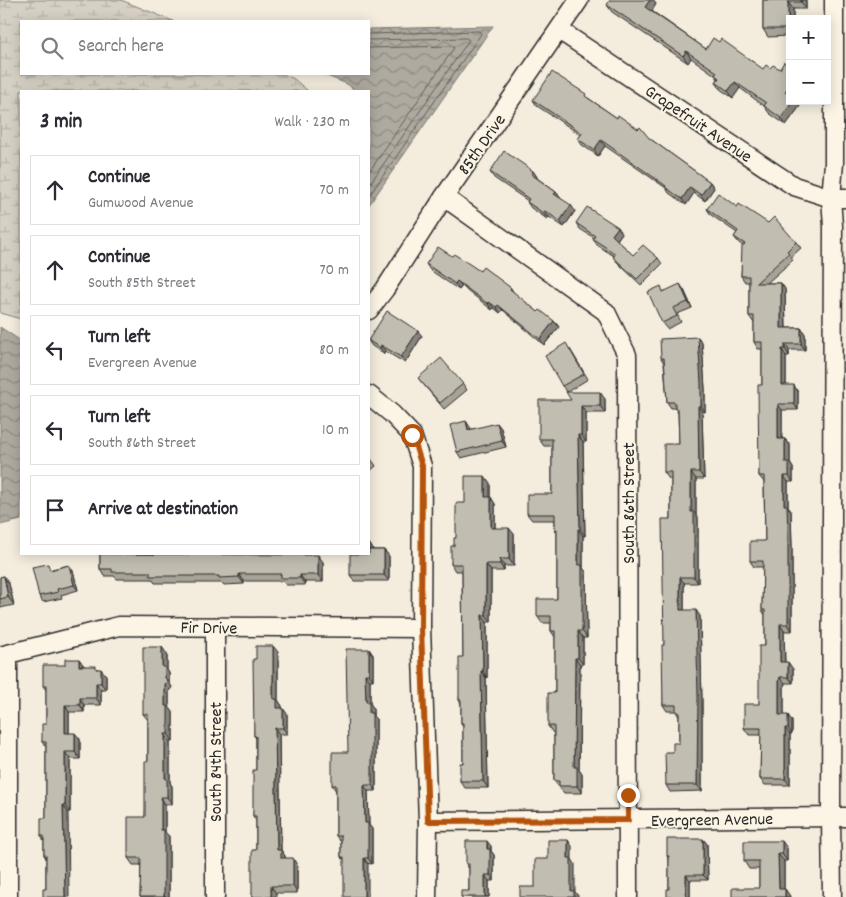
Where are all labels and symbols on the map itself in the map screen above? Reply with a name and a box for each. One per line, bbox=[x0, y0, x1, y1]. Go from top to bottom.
street label: Grapefruit Avenue bbox=[639, 80, 756, 170]
street label: 85th Drive bbox=[453, 110, 513, 181]
route start bbox=[401, 424, 424, 447]
street label: South 86th Street bbox=[618, 442, 643, 564]
street label: Fir Drive bbox=[180, 617, 238, 642]
street label: South 84th Street bbox=[205, 702, 230, 822]
route end bbox=[617, 784, 640, 807]
street label: Evergreen Avenue bbox=[651, 808, 774, 835]

